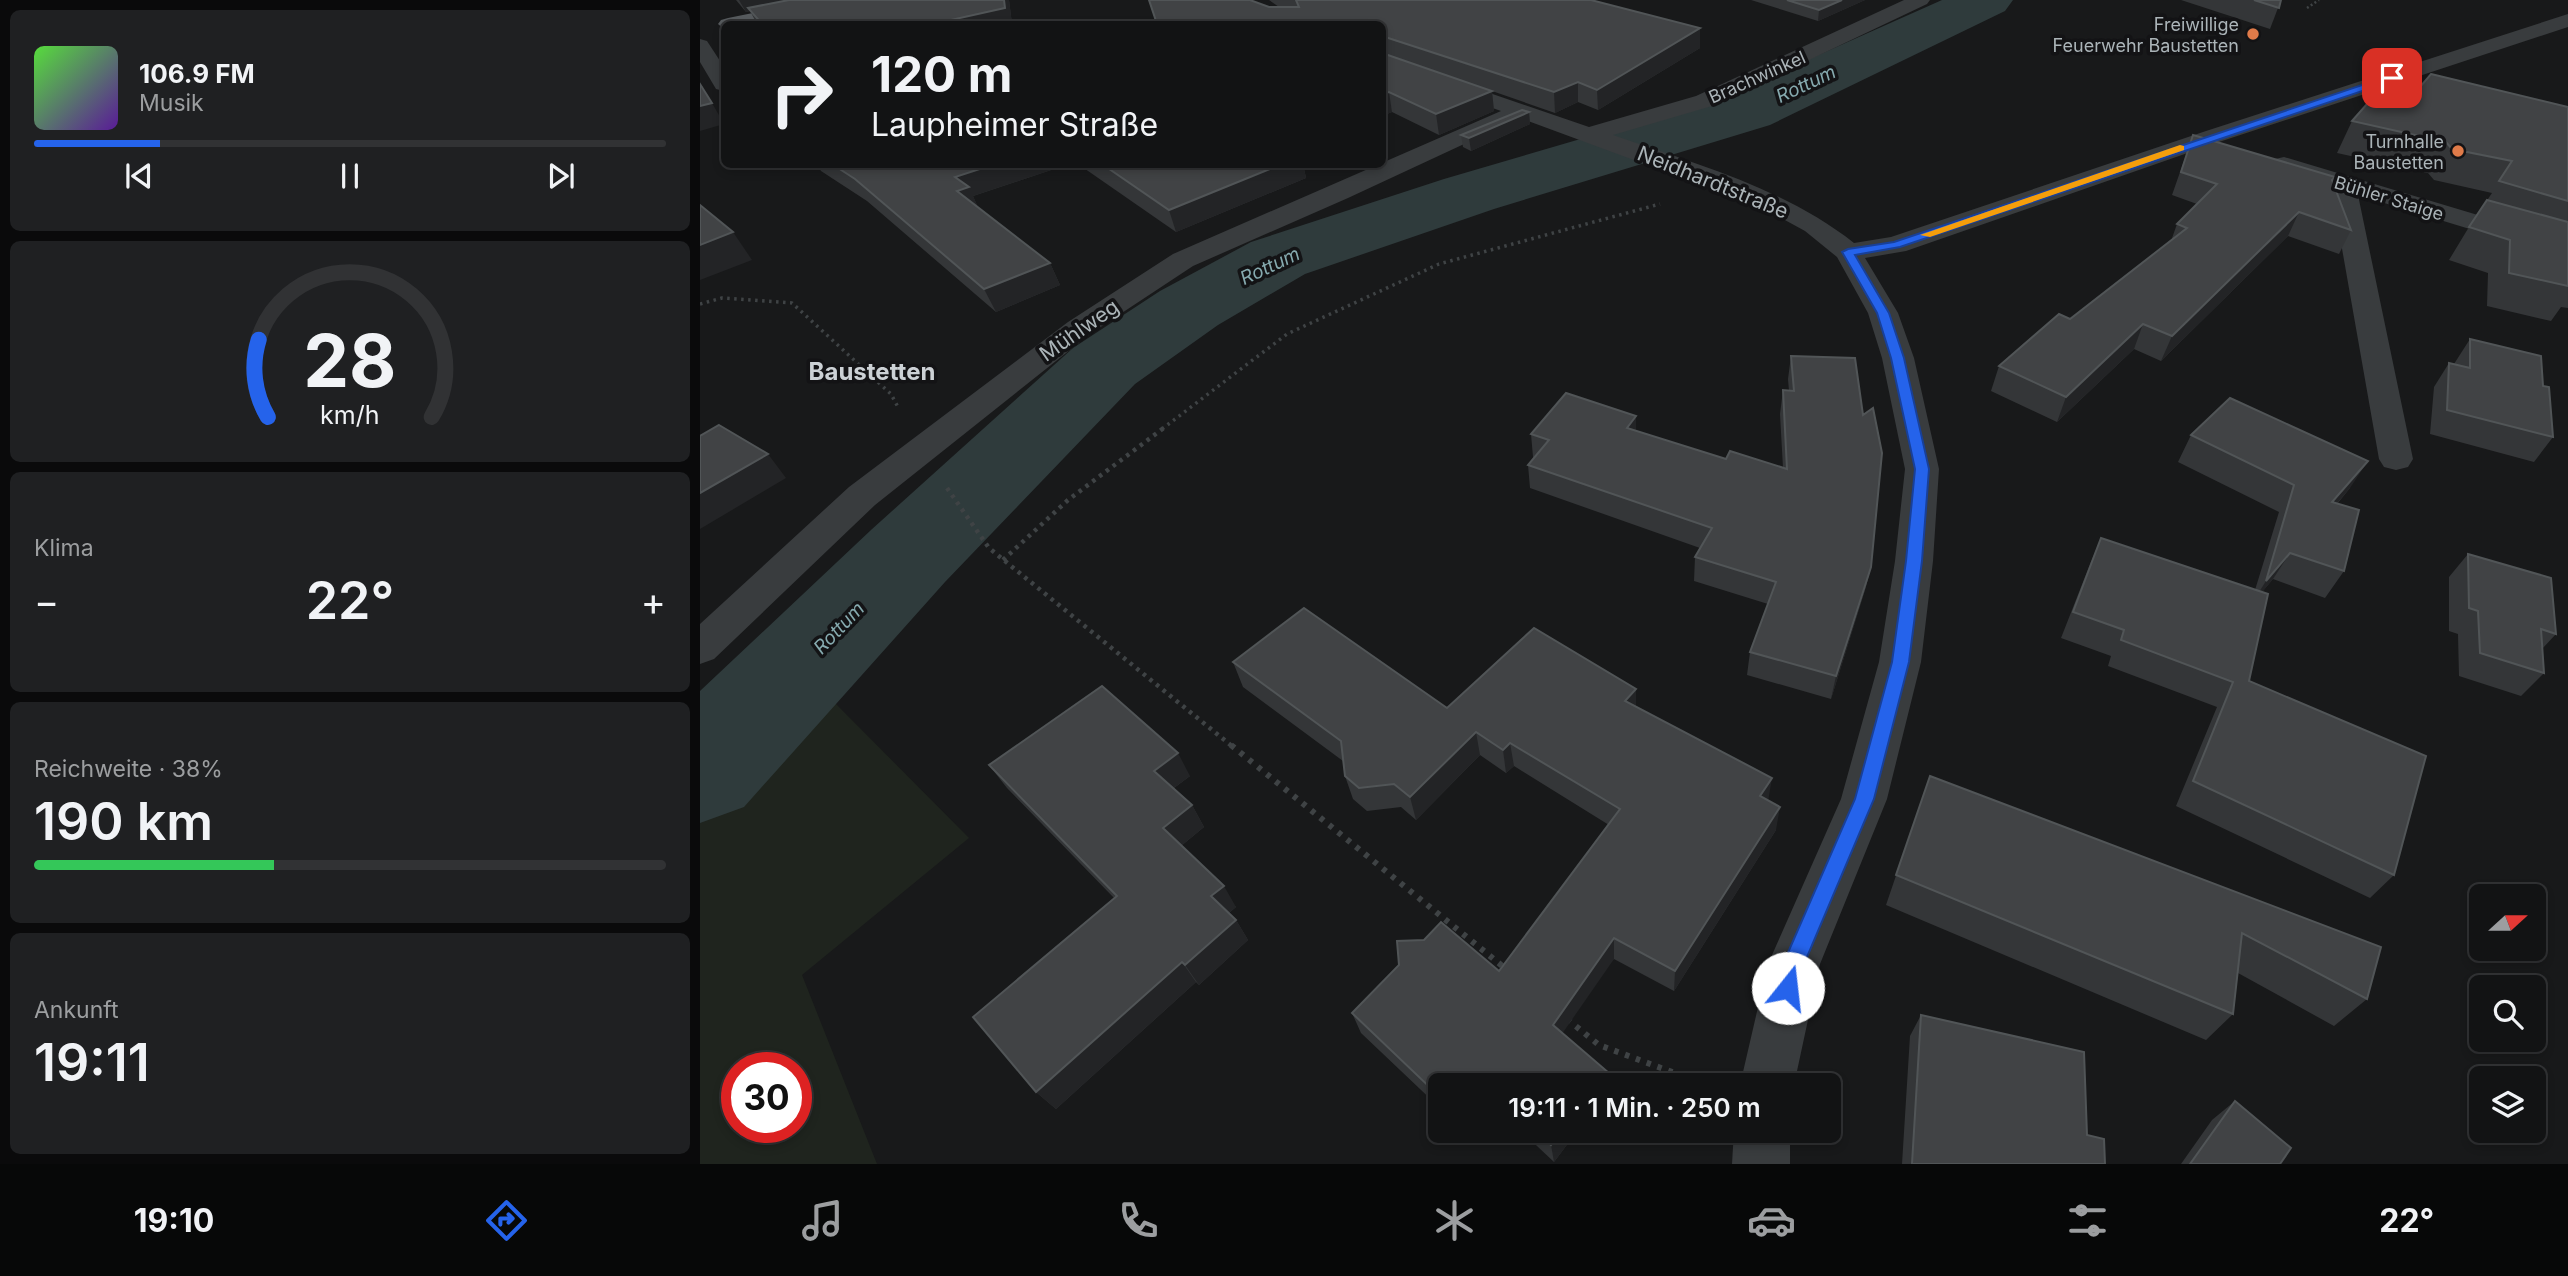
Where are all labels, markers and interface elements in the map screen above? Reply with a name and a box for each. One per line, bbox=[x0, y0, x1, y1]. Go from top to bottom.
place label: Freiwillige Feuerwehr Baustetten bbox=[2053, 14, 2239, 56]
marker: Freiwillige Feuerwehr Baustetten bbox=[2245, 26, 2261, 42]
text: 120 m bbox=[871, 45, 1012, 104]
street label: Brachwinkel bbox=[1705, 46, 1809, 108]
pin bbox=[2362, 48, 2422, 108]
icon: right bbox=[756, 49, 847, 140]
text: 106.9 FM bbox=[139, 58, 255, 89]
icon: arrive bbox=[2373, 59, 2411, 97]
water label: Rottum bbox=[1772, 60, 1840, 108]
text: Musik bbox=[139, 89, 204, 117]
text: Laupheimer Straße bbox=[871, 105, 1158, 144]
place label: Turnhalle Baustetten bbox=[2353, 131, 2444, 173]
street label: Neidhardtstraße bbox=[1634, 140, 1792, 224]
marker: Turnhalle Baustetten bbox=[2450, 143, 2466, 159]
icon: previous bbox=[120, 157, 158, 195]
icon: pause bbox=[331, 157, 369, 195]
icon: next bbox=[542, 157, 580, 195]
street label: Bühler Staige bbox=[2332, 171, 2446, 225]
water label: Rottum bbox=[1236, 242, 1304, 290]
street label: Mühlweg bbox=[1035, 294, 1123, 366]
text: 28 bbox=[303, 317, 397, 406]
district label: Baustetten bbox=[809, 357, 935, 386]
text: km/h bbox=[320, 400, 380, 430]
text: Klima bbox=[34, 534, 94, 562]
text: 22° bbox=[306, 569, 394, 632]
text: − bbox=[34, 578, 59, 624]
text: + bbox=[641, 578, 666, 624]
water label: Rottum bbox=[809, 597, 869, 659]
text: Reichweite · 38% bbox=[34, 755, 223, 783]
text: 190 km bbox=[34, 790, 213, 853]
north arrow bbox=[2469, 884, 2546, 961]
map controls bbox=[2469, 884, 2546, 1143]
position arrow bbox=[1751, 951, 1825, 1025]
button: search bbox=[2469, 975, 2546, 1052]
text: Ankunft bbox=[34, 996, 119, 1024]
text: 19:11 bbox=[34, 1031, 150, 1094]
speed limit sign: 30 bbox=[721, 1052, 812, 1143]
button: layers bbox=[2469, 1066, 2546, 1143]
text: 19:11 · 1 Min. · 250 m bbox=[1508, 1092, 1761, 1123]
icon: directions bbox=[482, 1196, 531, 1245]
icon: music bbox=[798, 1196, 847, 1245]
icon: phone bbox=[1114, 1196, 1163, 1245]
icon: climate bbox=[1430, 1196, 1479, 1245]
icon: car bbox=[1747, 1196, 1796, 1245]
icon: filters bbox=[2063, 1196, 2112, 1245]
text: 19:10 bbox=[134, 1201, 214, 1240]
text: 22° bbox=[2379, 1201, 2434, 1240]

